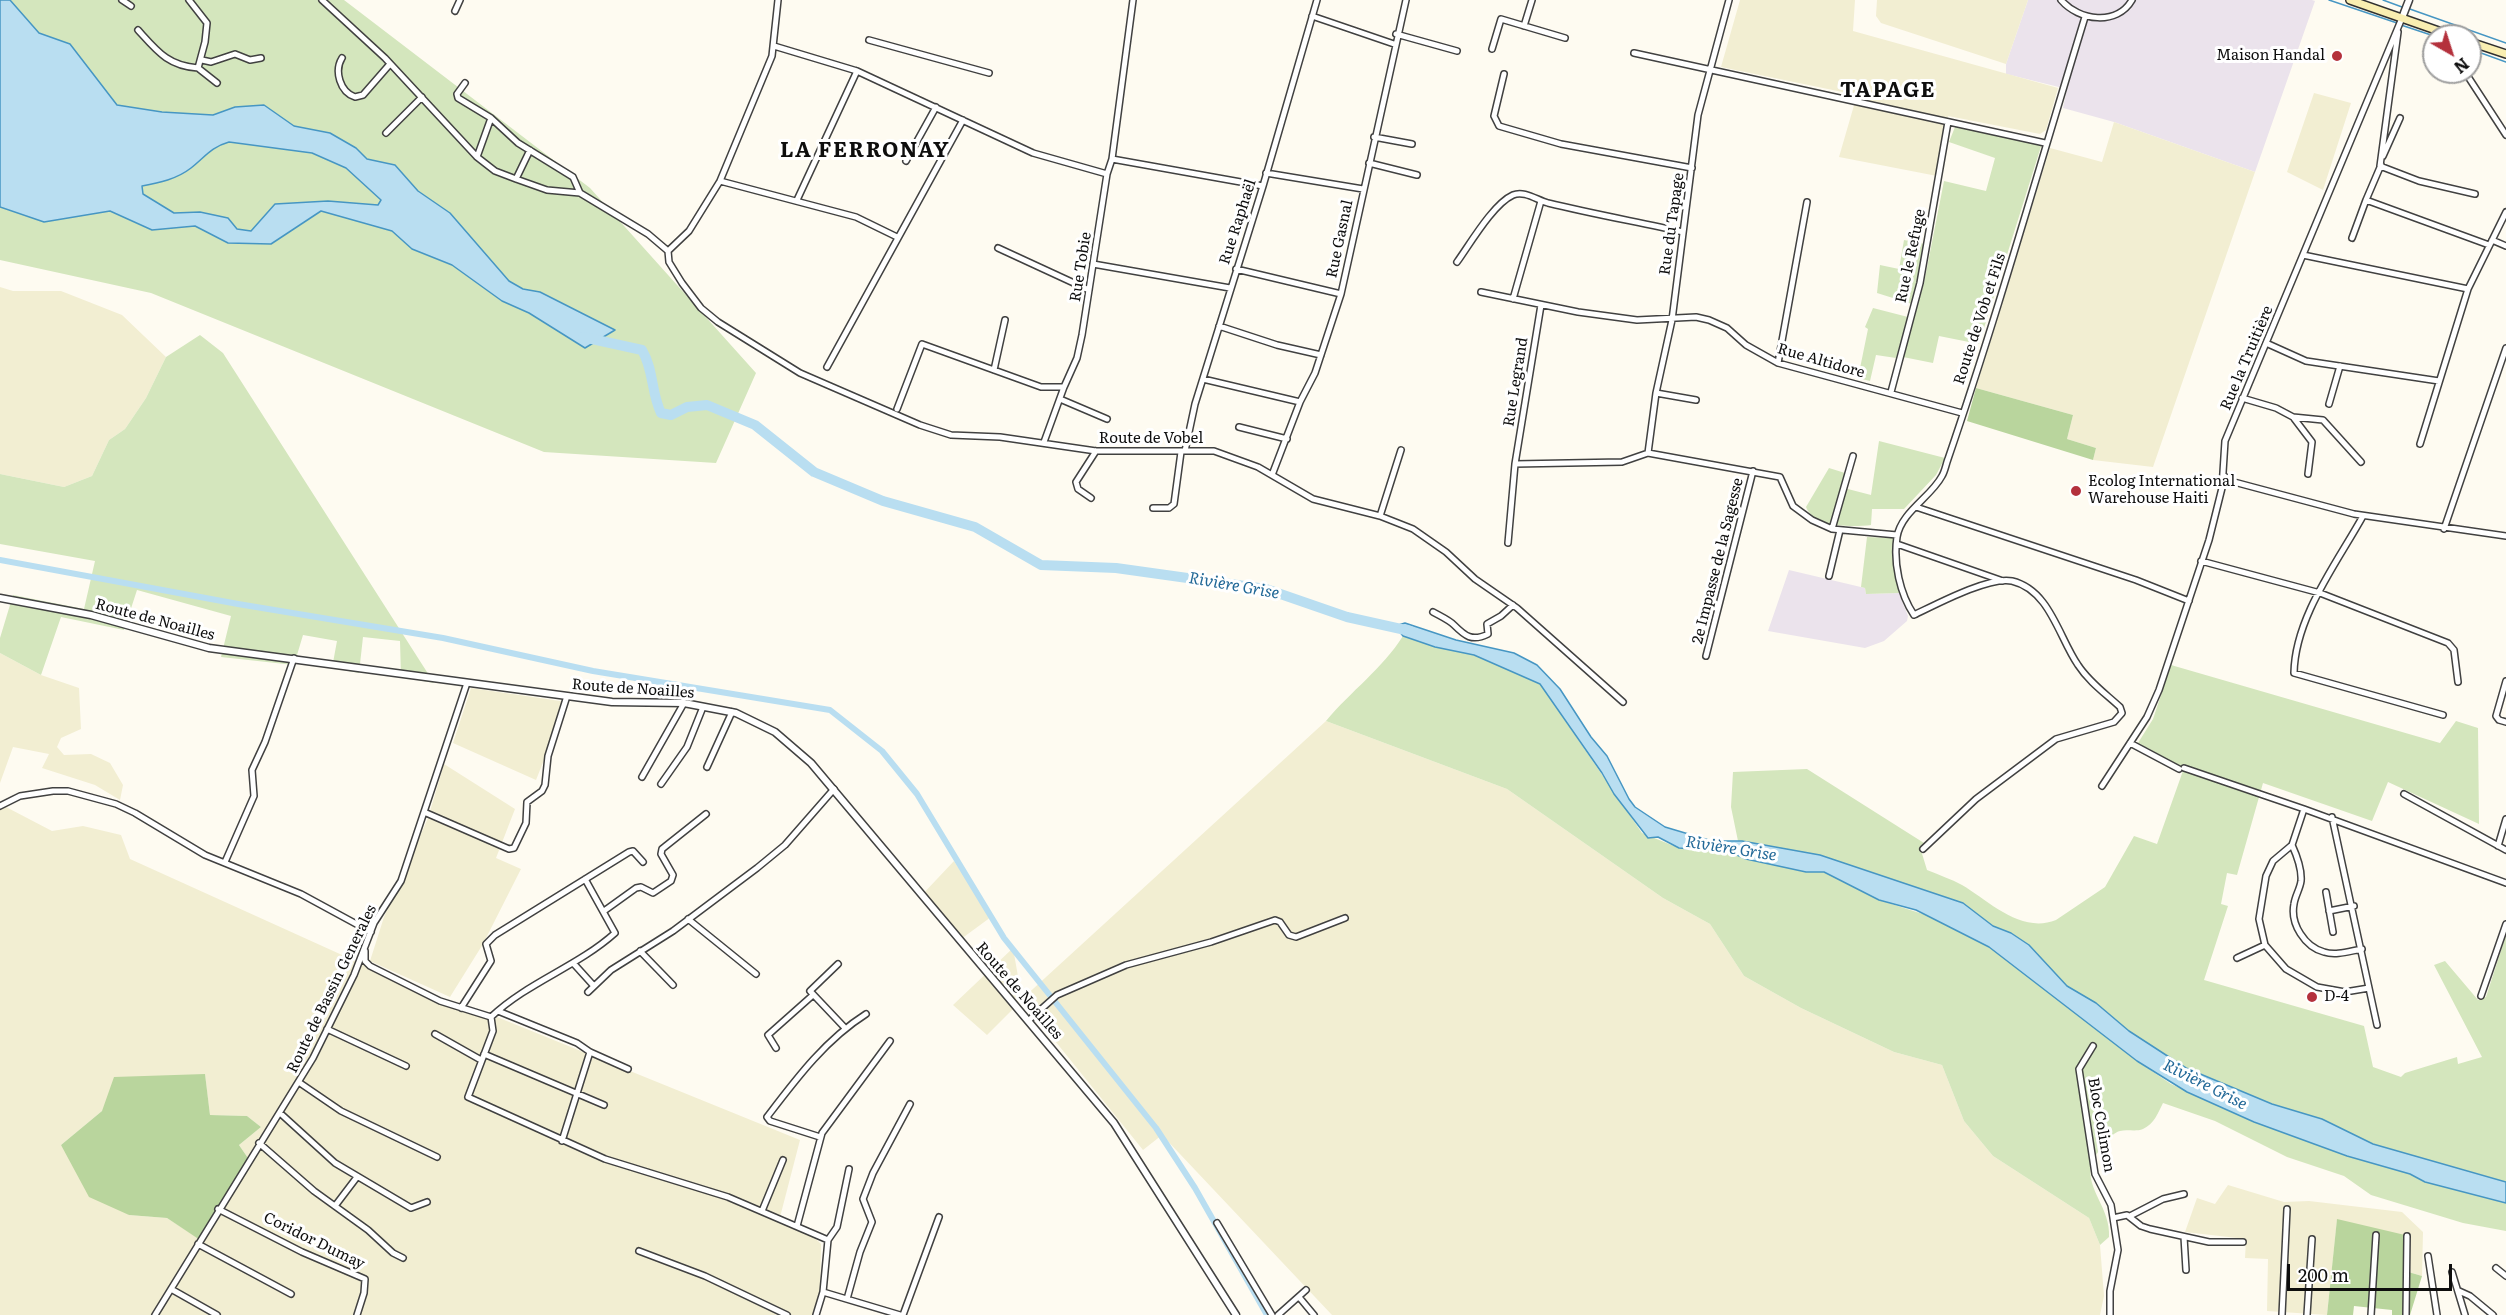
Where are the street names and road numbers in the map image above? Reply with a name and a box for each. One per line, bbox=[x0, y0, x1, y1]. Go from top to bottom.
street label: Rue du Tapage bbox=[1656, 172, 1688, 276]
street label: Rue Raphaël bbox=[1216, 177, 1260, 267]
street label: Rue Gasnal bbox=[1323, 198, 1357, 280]
street label: Rue le Refuge bbox=[1892, 207, 1930, 305]
street label: Rue Tobie bbox=[1067, 231, 1095, 303]
street label: Route de Vob et Fils bbox=[1950, 251, 2010, 387]
street label: Rue la Truitière bbox=[2217, 303, 2277, 413]
street label: Rue Legrand bbox=[1500, 336, 1532, 428]
street label: Rue Altidore bbox=[1775, 340, 1867, 382]
street label: Route de Vobel bbox=[1099, 430, 1203, 448]
street label: 2e Impasse de la Sagesse bbox=[1689, 476, 1747, 646]
street label: Route de Noailles bbox=[93, 595, 217, 645]
street label: Route de Noailles bbox=[571, 676, 695, 702]
street label: Route de Bassin Generales bbox=[283, 902, 381, 1076]
street label: Route de Noailles bbox=[972, 939, 1066, 1043]
street label: Bloc Colimon bbox=[2084, 1076, 2118, 1174]
street label: Coridor Dumay bbox=[260, 1209, 368, 1273]

